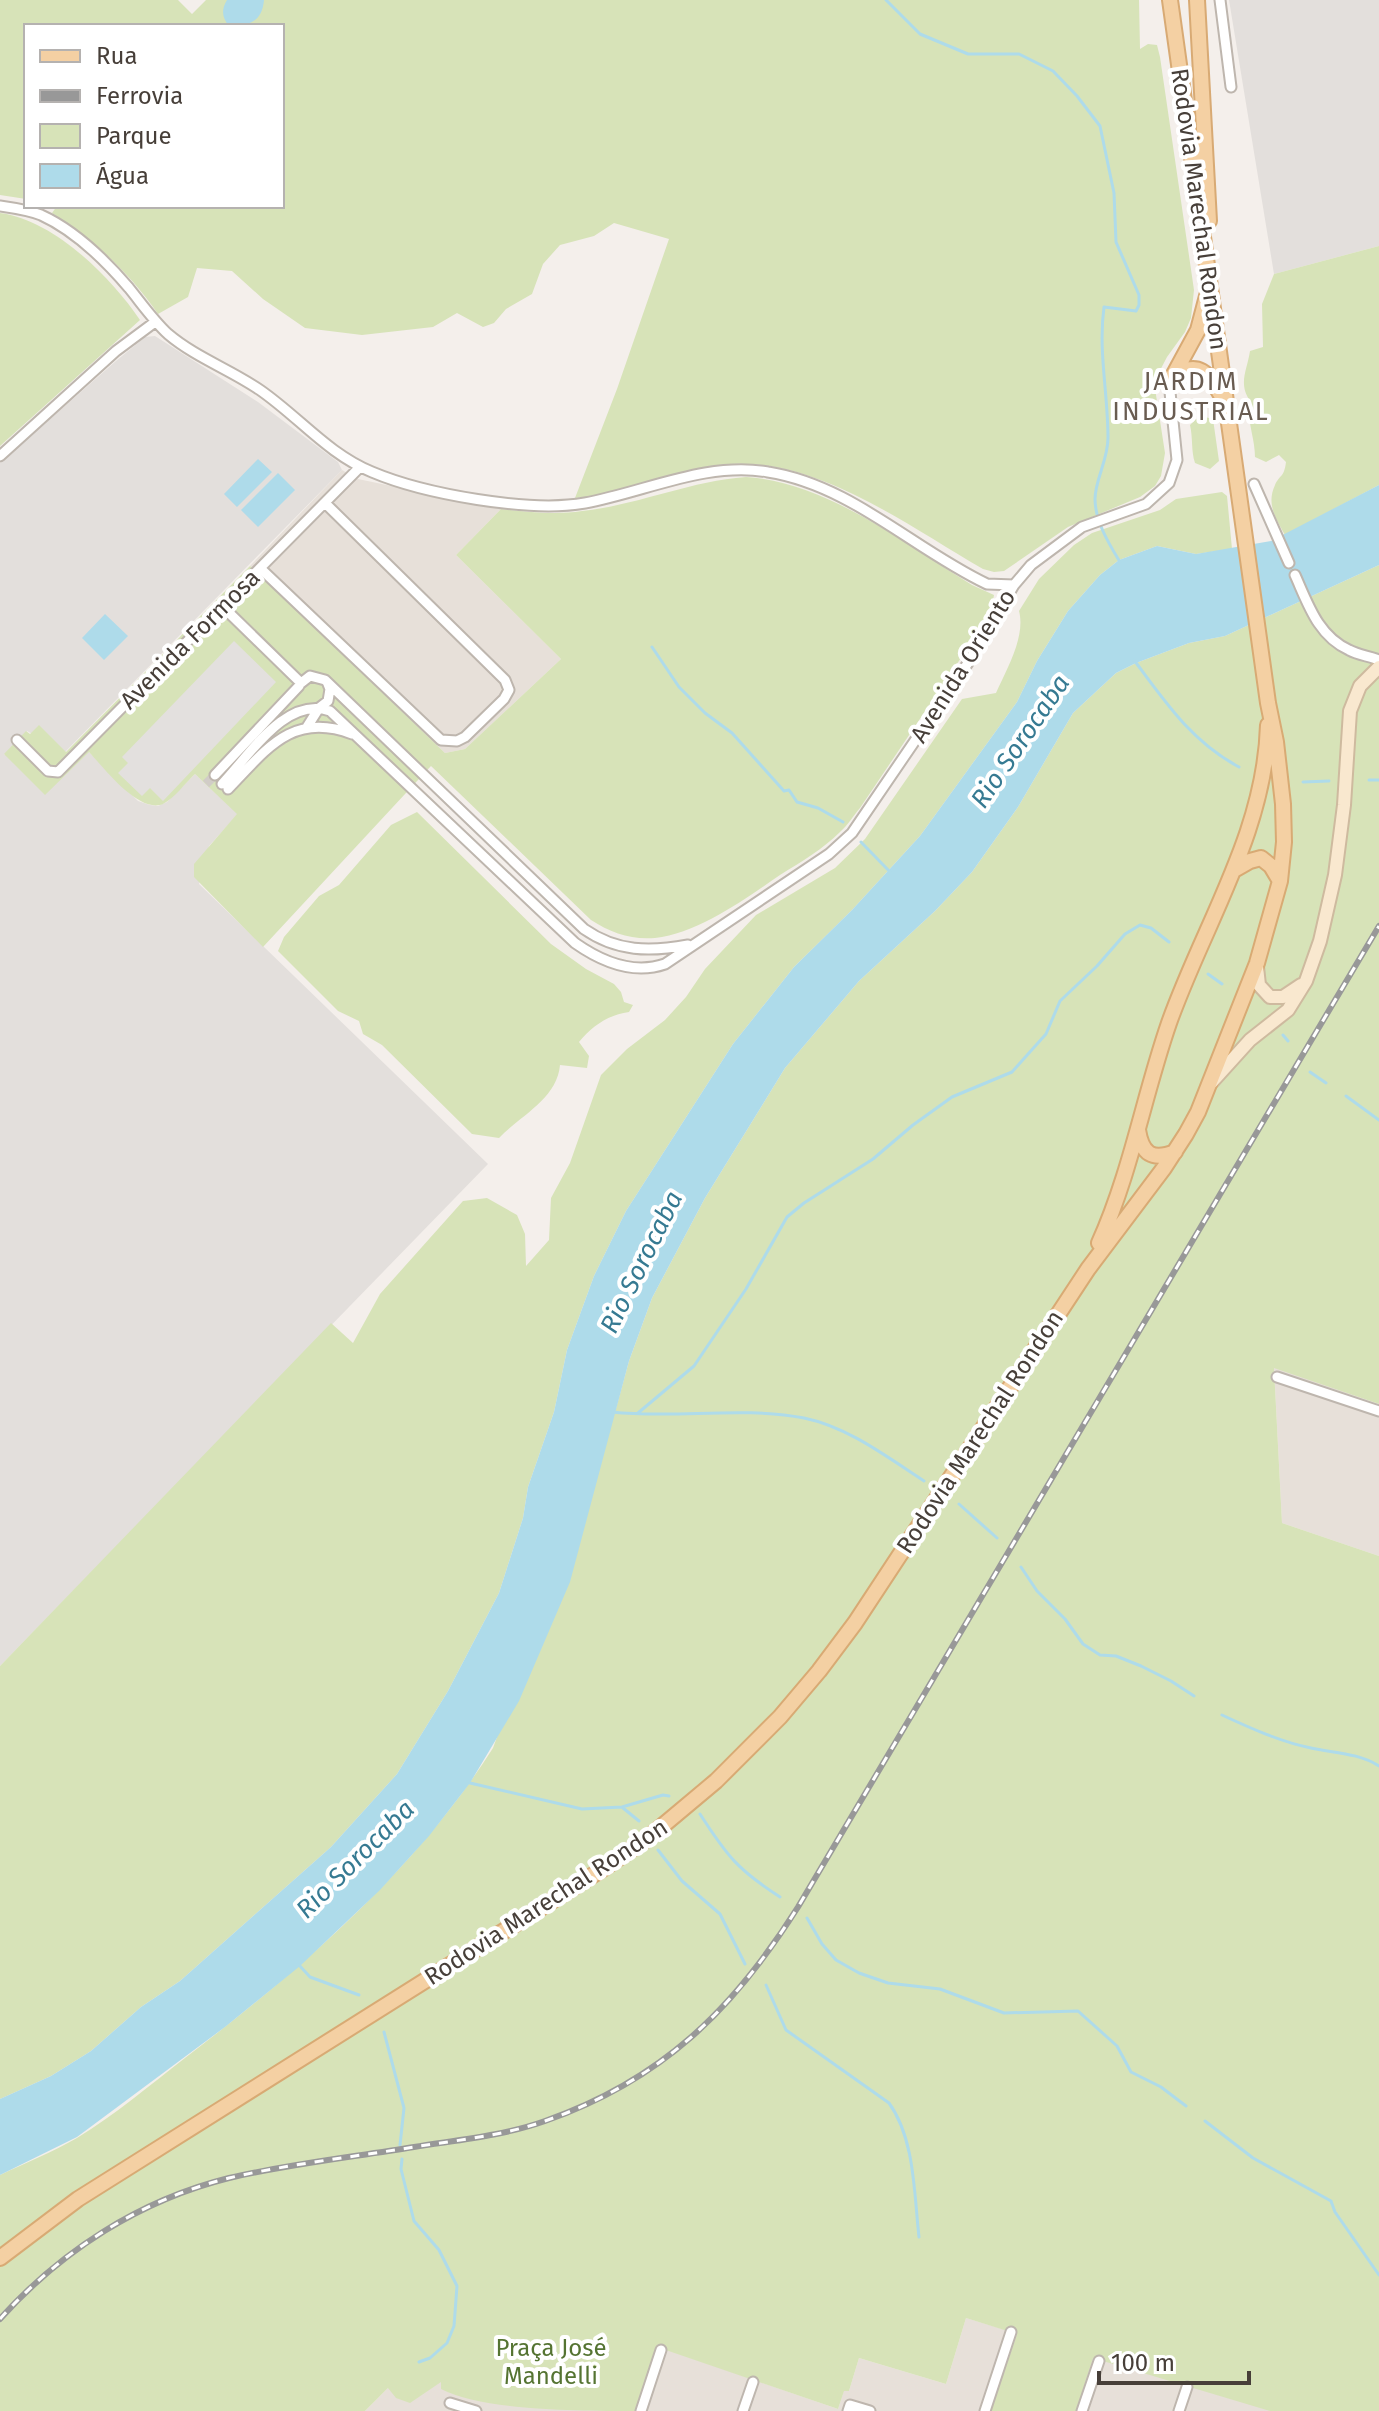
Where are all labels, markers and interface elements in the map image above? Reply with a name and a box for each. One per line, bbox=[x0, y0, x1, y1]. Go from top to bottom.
legend bbox=[24, 24, 284, 208]
text: Rua bbox=[96, 42, 138, 70]
street label: Rodovia Marechal Rondon bbox=[1165, 66, 1233, 352]
text: Ferrovia bbox=[96, 82, 183, 110]
text: Parque bbox=[96, 122, 172, 150]
text: Água bbox=[96, 161, 149, 190]
district label: JARDIM INDUSTRIAL bbox=[1112, 366, 1270, 427]
street label: Avenida Formosa bbox=[114, 563, 266, 715]
street label: Avenida Oriento bbox=[905, 584, 1021, 748]
water label: Rio Sorocaba bbox=[964, 669, 1076, 814]
water label: Rio Sorocaba bbox=[594, 1186, 689, 1338]
street label: Rodovia Marechal Rondon bbox=[891, 1305, 1069, 1559]
water label: Rio Sorocaba bbox=[290, 1794, 421, 1925]
street label: Rodovia Marechal Rondon bbox=[419, 1813, 673, 1991]
park label: Praça José Mandelli bbox=[495, 2334, 607, 2390]
scale bar bbox=[1099, 2335, 1249, 2385]
text: 100 m bbox=[1111, 2349, 1175, 2377]

